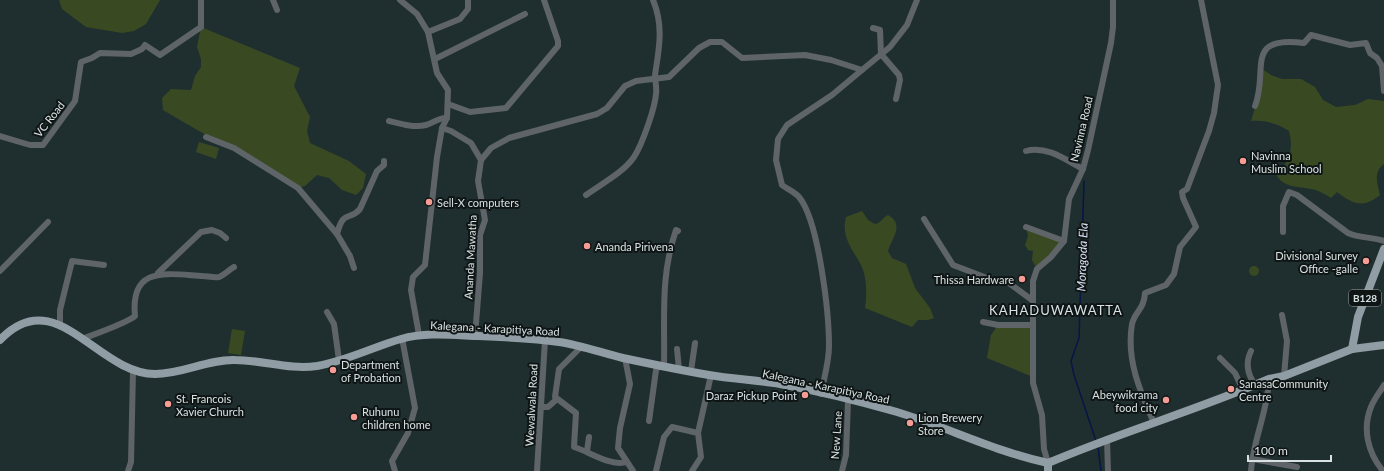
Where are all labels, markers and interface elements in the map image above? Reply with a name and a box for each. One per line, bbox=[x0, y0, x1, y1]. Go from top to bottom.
street label: Navinna Road bbox=[1067, 95, 1095, 163]
street label: VC Road bbox=[31, 99, 67, 139]
place label: Navinna Muslim School bbox=[1251, 149, 1322, 175]
marker: Navinna Muslim School bbox=[1238, 156, 1248, 166]
place label: Sell-X computers bbox=[437, 196, 519, 209]
marker: Sell-X computers bbox=[424, 197, 434, 207]
street label: Ananda Mawatha bbox=[461, 214, 479, 300]
water label: Moragoda Ela bbox=[1073, 222, 1091, 292]
place label: Ananda Pirivena bbox=[595, 240, 673, 253]
marker: Ananda Pirivena bbox=[582, 241, 592, 251]
place label: Divisional Survey Office -galle bbox=[1275, 249, 1358, 275]
marker: Divisional Survey Office -galle bbox=[1361, 256, 1371, 266]
place label: Thissa Hardware bbox=[934, 273, 1014, 286]
marker: Thissa Hardware bbox=[1017, 274, 1027, 284]
road number: B128 bbox=[1349, 290, 1381, 306]
district label: KAHADUWAWATTA bbox=[989, 302, 1123, 318]
street label: Kalegana - Karapitiya Road bbox=[430, 318, 560, 338]
place label: Department of Probation bbox=[341, 358, 401, 384]
street label: Wewalwala Road bbox=[522, 363, 540, 447]
marker: Department of Probation bbox=[328, 365, 338, 375]
street label: Kalegana - Karapitiya Road bbox=[761, 366, 891, 406]
place label: SanasaCommunity Centre bbox=[1239, 377, 1328, 403]
marker: SanasaCommunity Centre bbox=[1226, 384, 1236, 394]
place label: Abeywikrama food city bbox=[1092, 388, 1158, 414]
place label: Daraz Pickup Point bbox=[706, 389, 797, 402]
marker: Daraz Pickup Point bbox=[800, 390, 810, 400]
place label: St. Francois Xavier Church bbox=[176, 392, 244, 418]
marker: Abeywikrama food city bbox=[1161, 395, 1171, 405]
marker: St. Francois Xavier Church bbox=[163, 399, 173, 409]
place label: Ruhunu children home bbox=[362, 405, 431, 431]
street label: New Lane bbox=[828, 410, 844, 460]
place label: Lion Brewery Store bbox=[918, 411, 982, 437]
marker: Ruhunu children home bbox=[349, 412, 359, 422]
marker: Lion Brewery Store bbox=[905, 418, 915, 428]
scale bar bbox=[1248, 437, 1331, 463]
text: 100 m bbox=[1254, 443, 1288, 458]

